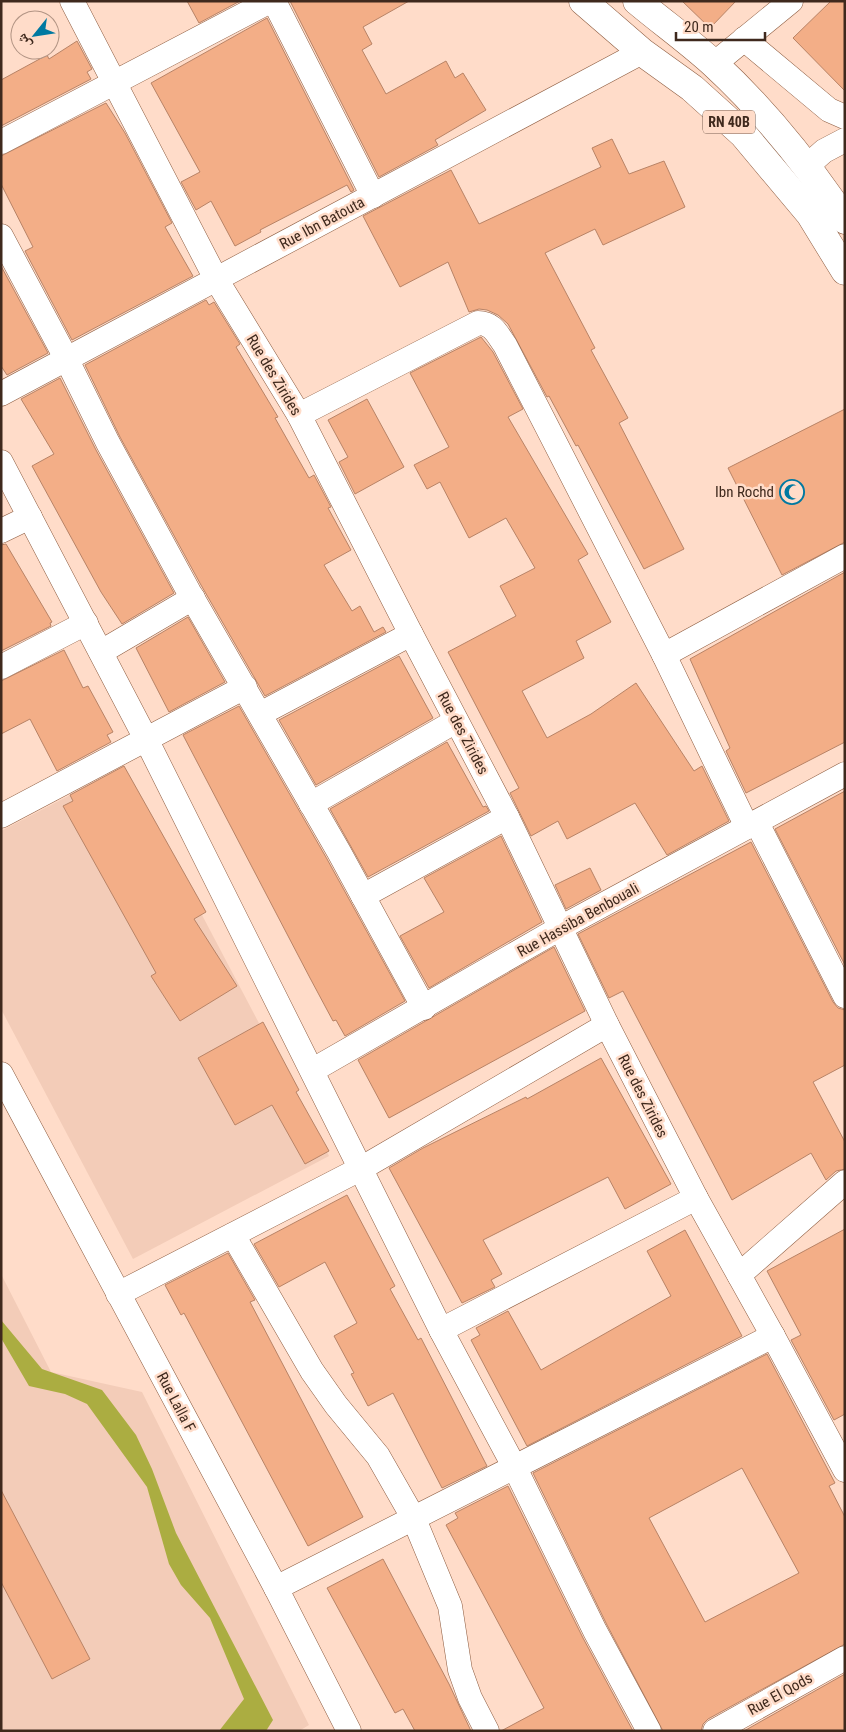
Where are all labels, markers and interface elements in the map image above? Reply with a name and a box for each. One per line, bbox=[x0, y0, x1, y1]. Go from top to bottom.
north arrow bbox=[10, 10, 60, 60]
scale bar bbox=[676, 10, 765, 42]
text: 20 m bbox=[684, 18, 714, 36]
text: ش bbox=[13, 30, 35, 52]
road number: RN 40B bbox=[703, 110, 755, 134]
street label: Rue Ibn Batouta bbox=[276, 193, 368, 253]
street label: Rue des Zirides bbox=[243, 331, 305, 419]
mosque icon: Ibn Rochd bbox=[779, 479, 805, 505]
place label: Ibn Rochd bbox=[715, 483, 774, 501]
street label: Rue des Zirides bbox=[434, 689, 492, 778]
street label: Rue Hassiba Benbouali bbox=[514, 879, 642, 961]
street label: Rue des Zirides bbox=[614, 1051, 672, 1141]
street label: Rue Lalla F bbox=[153, 1369, 199, 1435]
street label: Rue El Qods bbox=[745, 1669, 815, 1719]

